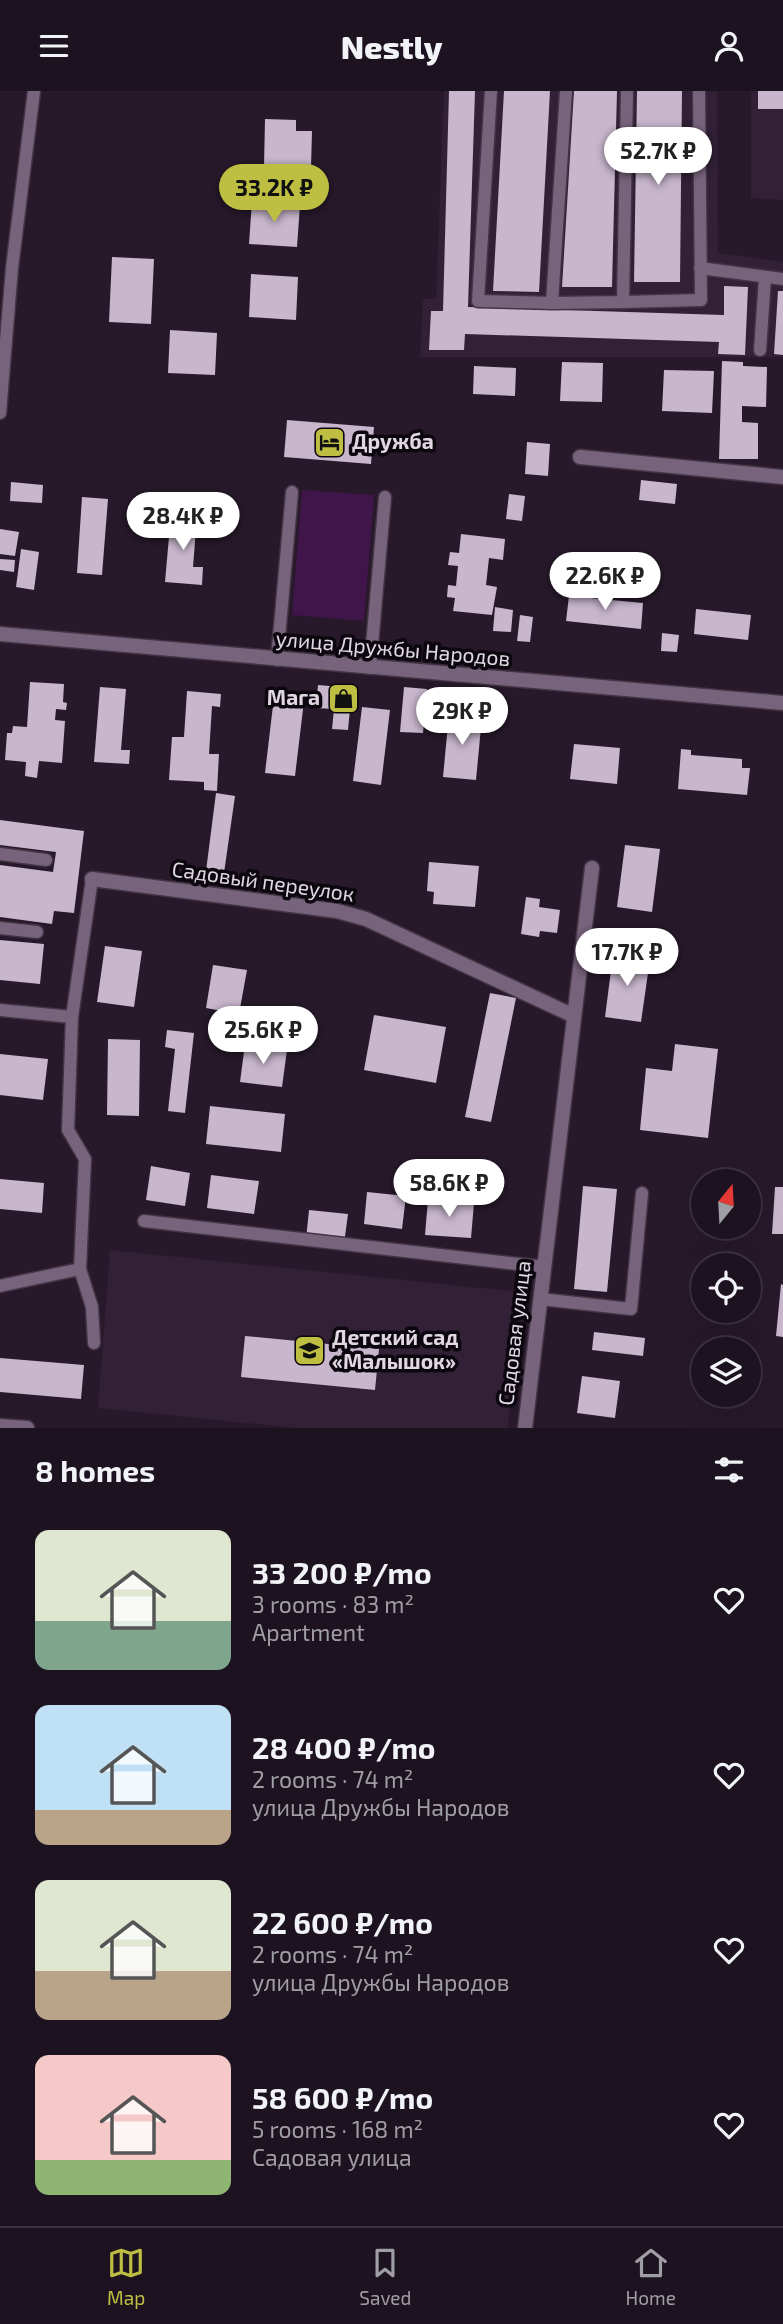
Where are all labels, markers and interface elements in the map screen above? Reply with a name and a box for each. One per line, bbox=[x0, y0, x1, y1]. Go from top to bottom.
icon: menu bbox=[35, 27, 73, 65]
text: Nestly bbox=[341, 27, 442, 65]
icon: person bbox=[710, 27, 748, 65]
pin: 52.7K ₽ bbox=[593, 127, 723, 187]
text: 52.7K ₽ bbox=[620, 136, 696, 164]
pin: 33.2K ₽ bbox=[209, 165, 339, 224]
text: 33.2K ₽ bbox=[235, 173, 313, 201]
hotel icon: Дружба bbox=[312, 425, 346, 459]
place label: Дружба bbox=[352, 428, 434, 453]
pin: 28.4K ₽ bbox=[118, 493, 248, 552]
text: 28.4K ₽ bbox=[143, 501, 223, 529]
pin: 22.6K ₽ bbox=[540, 553, 670, 612]
text: 22.6K ₽ bbox=[566, 561, 644, 589]
street label: улица Дружбы Народов bbox=[275, 625, 511, 671]
shop icon: Мага bbox=[326, 681, 360, 715]
place label: Мага bbox=[267, 684, 320, 709]
pin: 29K ₽ bbox=[413, 687, 511, 747]
text: 29K ₽ bbox=[432, 696, 492, 724]
street label: Садовый переулок bbox=[170, 855, 356, 907]
pin: 17.7K ₽ bbox=[562, 929, 692, 988]
text: 17.7K ₽ bbox=[591, 937, 663, 965]
pin: 25.6K ₽ bbox=[198, 1007, 328, 1066]
text: 25.6K ₽ bbox=[224, 1015, 302, 1043]
pin: 58.6K ₽ bbox=[384, 1159, 514, 1219]
text: 58.6K ₽ bbox=[409, 1168, 489, 1196]
north arrow bbox=[691, 1169, 761, 1239]
map controls bbox=[691, 1169, 761, 1407]
button: locate bbox=[691, 1253, 761, 1323]
street label: Садовая улица bbox=[492, 1259, 536, 1407]
place label: Детский сад «Малышок» bbox=[332, 1324, 459, 1373]
school or university icon: Детский сад «Малышок» bbox=[292, 1333, 326, 1367]
button: layers bbox=[691, 1337, 761, 1407]
icon: filters bbox=[710, 1451, 748, 1489]
text: 8 homes bbox=[35, 1452, 155, 1488]
text: 33 200 ₽/mo bbox=[252, 1554, 432, 1590]
icon: home bbox=[91, 1558, 175, 1642]
icon: heart bbox=[710, 1581, 748, 1619]
text: 3 rooms · 83 m² bbox=[252, 1590, 414, 1618]
text: Apartment bbox=[252, 1618, 365, 1646]
text: 28 400 ₽/mo bbox=[252, 1729, 436, 1765]
icon: home bbox=[91, 1733, 175, 1817]
icon: heart bbox=[710, 1756, 748, 1794]
text: 2 rooms · 74 m² bbox=[252, 1765, 413, 1793]
text: улица Дружбы Народов bbox=[252, 1793, 510, 1821]
text: 22 600 ₽/mo bbox=[252, 1904, 433, 1940]
icon: home bbox=[91, 1908, 175, 1992]
icon: heart bbox=[710, 1931, 748, 1969]
text: 2 rooms · 74 m² bbox=[252, 1940, 413, 1968]
text: улица Дружбы Народов bbox=[252, 1968, 510, 1996]
text: 58 600 ₽/mo bbox=[252, 2079, 433, 2115]
icon: home bbox=[91, 2083, 175, 2167]
icon: heart bbox=[710, 2106, 748, 2144]
text: 5 rooms · 168 m² bbox=[252, 2115, 423, 2143]
text: Садовая улица bbox=[252, 2143, 412, 2171]
tab: Map bbox=[107, 2244, 145, 2309]
tab: Saved bbox=[359, 2244, 411, 2309]
tab: Home bbox=[626, 2244, 676, 2309]

